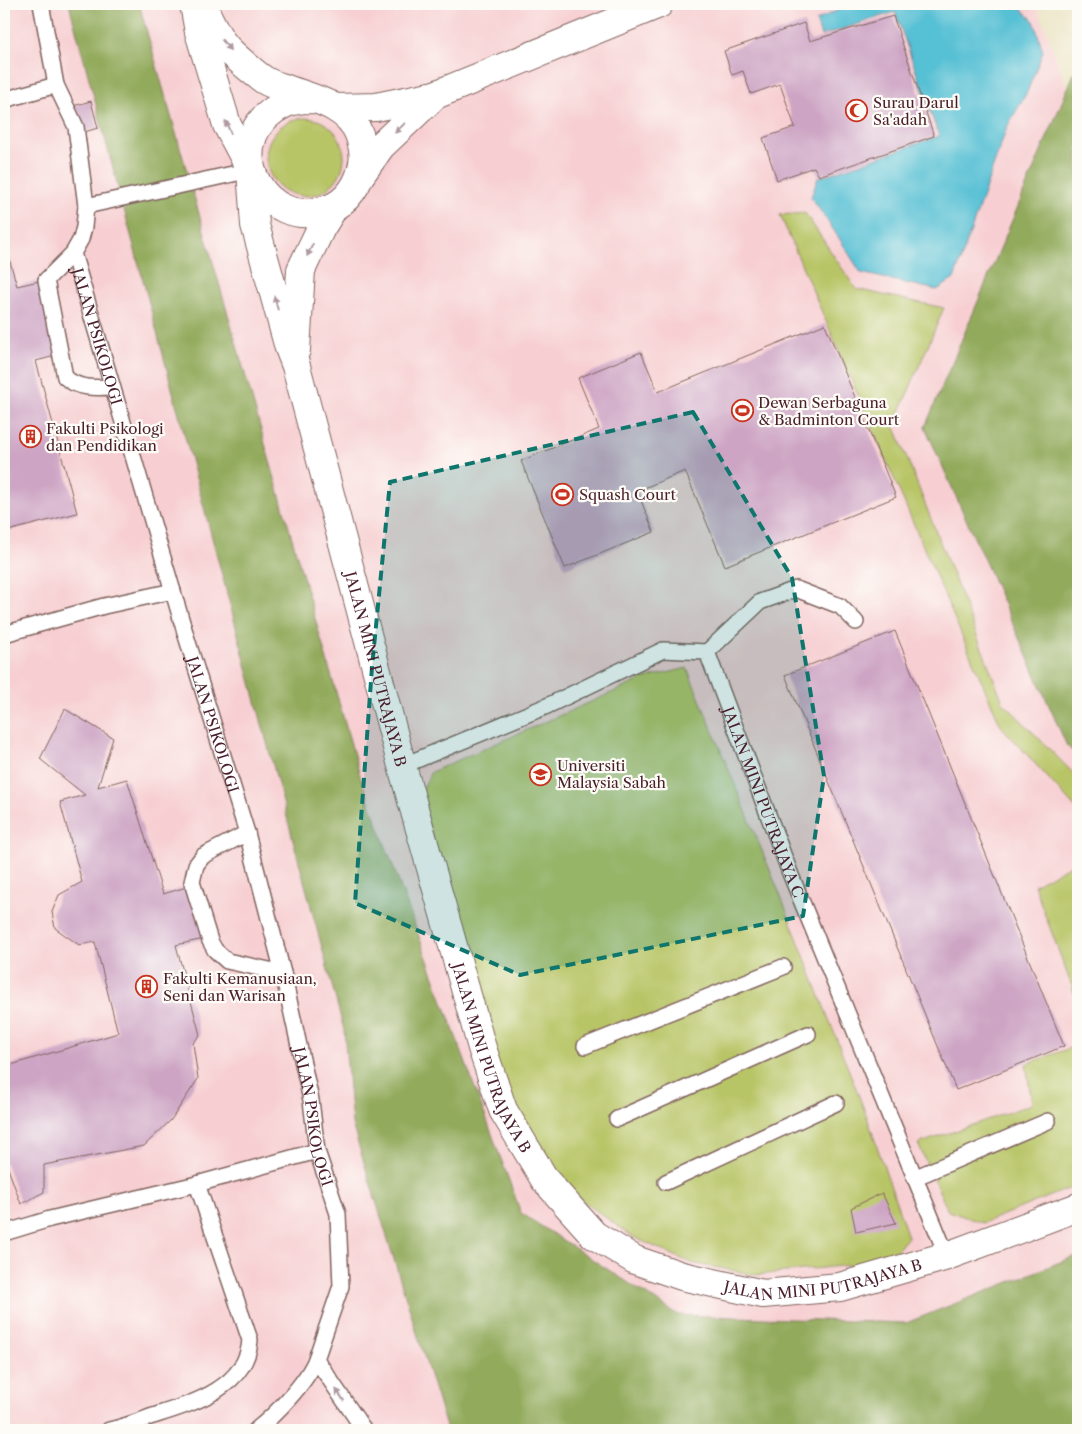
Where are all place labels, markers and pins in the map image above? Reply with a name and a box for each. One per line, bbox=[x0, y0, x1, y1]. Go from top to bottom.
place label: Surau Darul Sa'adah bbox=[873, 93, 959, 129]
mosque icon: Surau Darul Sa'adah bbox=[845, 99, 869, 123]
place label: Dewan Serbaguna & Badminton Court bbox=[758, 393, 900, 429]
sports icon: Dewan Serbaguna & Badminton Court bbox=[730, 399, 754, 423]
place label: Fakulti Psikologi dan Pendidikan bbox=[46, 419, 164, 455]
building icon: Fakulti Psikologi dan Pendidikan bbox=[18, 425, 42, 449]
sports icon: Squash Court bbox=[551, 482, 575, 506]
place label: Squash Court bbox=[579, 485, 676, 504]
place label: Universiti Malaysia Sabah bbox=[557, 756, 667, 792]
school or university icon: Universiti Malaysia Sabah bbox=[529, 762, 553, 786]
place label: Fakulti Kemanusiaan, Seni dan Warisan bbox=[163, 969, 317, 1005]
building icon: Fakulti Kemanusiaan, Seni dan Warisan bbox=[135, 975, 159, 999]

